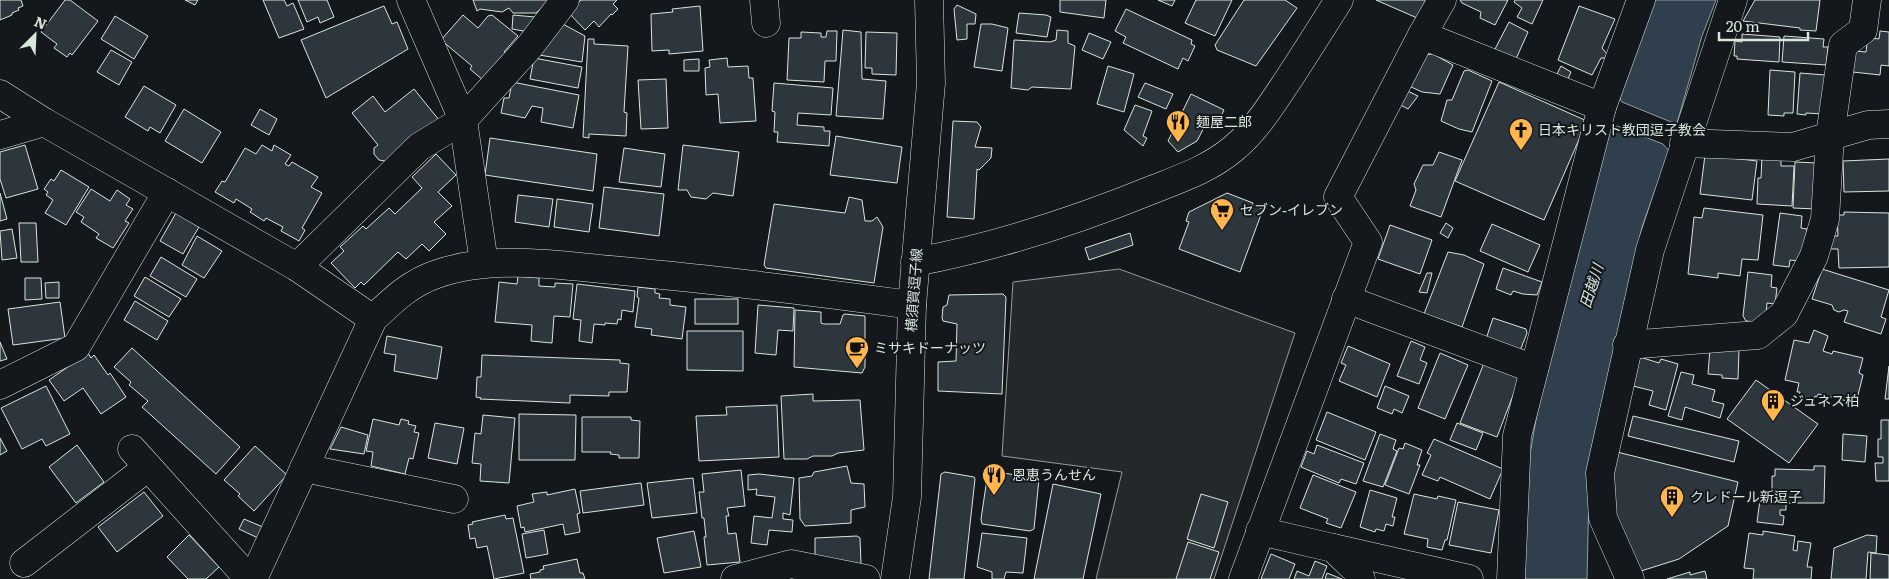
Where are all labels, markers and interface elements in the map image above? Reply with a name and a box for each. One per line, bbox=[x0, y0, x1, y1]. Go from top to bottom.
north arrow bbox=[10, 10, 60, 60]
scale bar bbox=[1719, 10, 1808, 42]
text: N bbox=[31, 11, 50, 34]
text: 20 m bbox=[1726, 14, 1760, 37]
restaurant icon: 麺屋二郎 bbox=[1165, 109, 1191, 143]
place label: 麺屋二郎 bbox=[1196, 111, 1252, 131]
church icon: 日本キリスト教団逗子教会 bbox=[1508, 117, 1534, 151]
place label: 日本キリスト教団逗子教会 bbox=[1538, 119, 1706, 139]
supermarket icon: セブン-イレブン bbox=[1209, 197, 1235, 231]
place label: セブン-イレブン bbox=[1240, 199, 1343, 219]
street label: 横須賀逗子線 bbox=[900, 247, 926, 333]
water label: 田越川 bbox=[1573, 259, 1609, 310]
cafe icon: ミサキドーナッツ bbox=[844, 335, 870, 369]
place label: ミサキドーナッツ bbox=[874, 337, 986, 357]
building icon: ジュネス柏 bbox=[1760, 388, 1786, 422]
place label: ジュネス柏 bbox=[1790, 390, 1859, 410]
restaurant icon: 恩恵うんせん bbox=[981, 462, 1007, 496]
place label: 恩恵うんせん bbox=[1012, 464, 1096, 484]
building icon: クレドール新逗子 bbox=[1659, 484, 1685, 518]
place label: クレドール新逗子 bbox=[1690, 486, 1802, 506]

